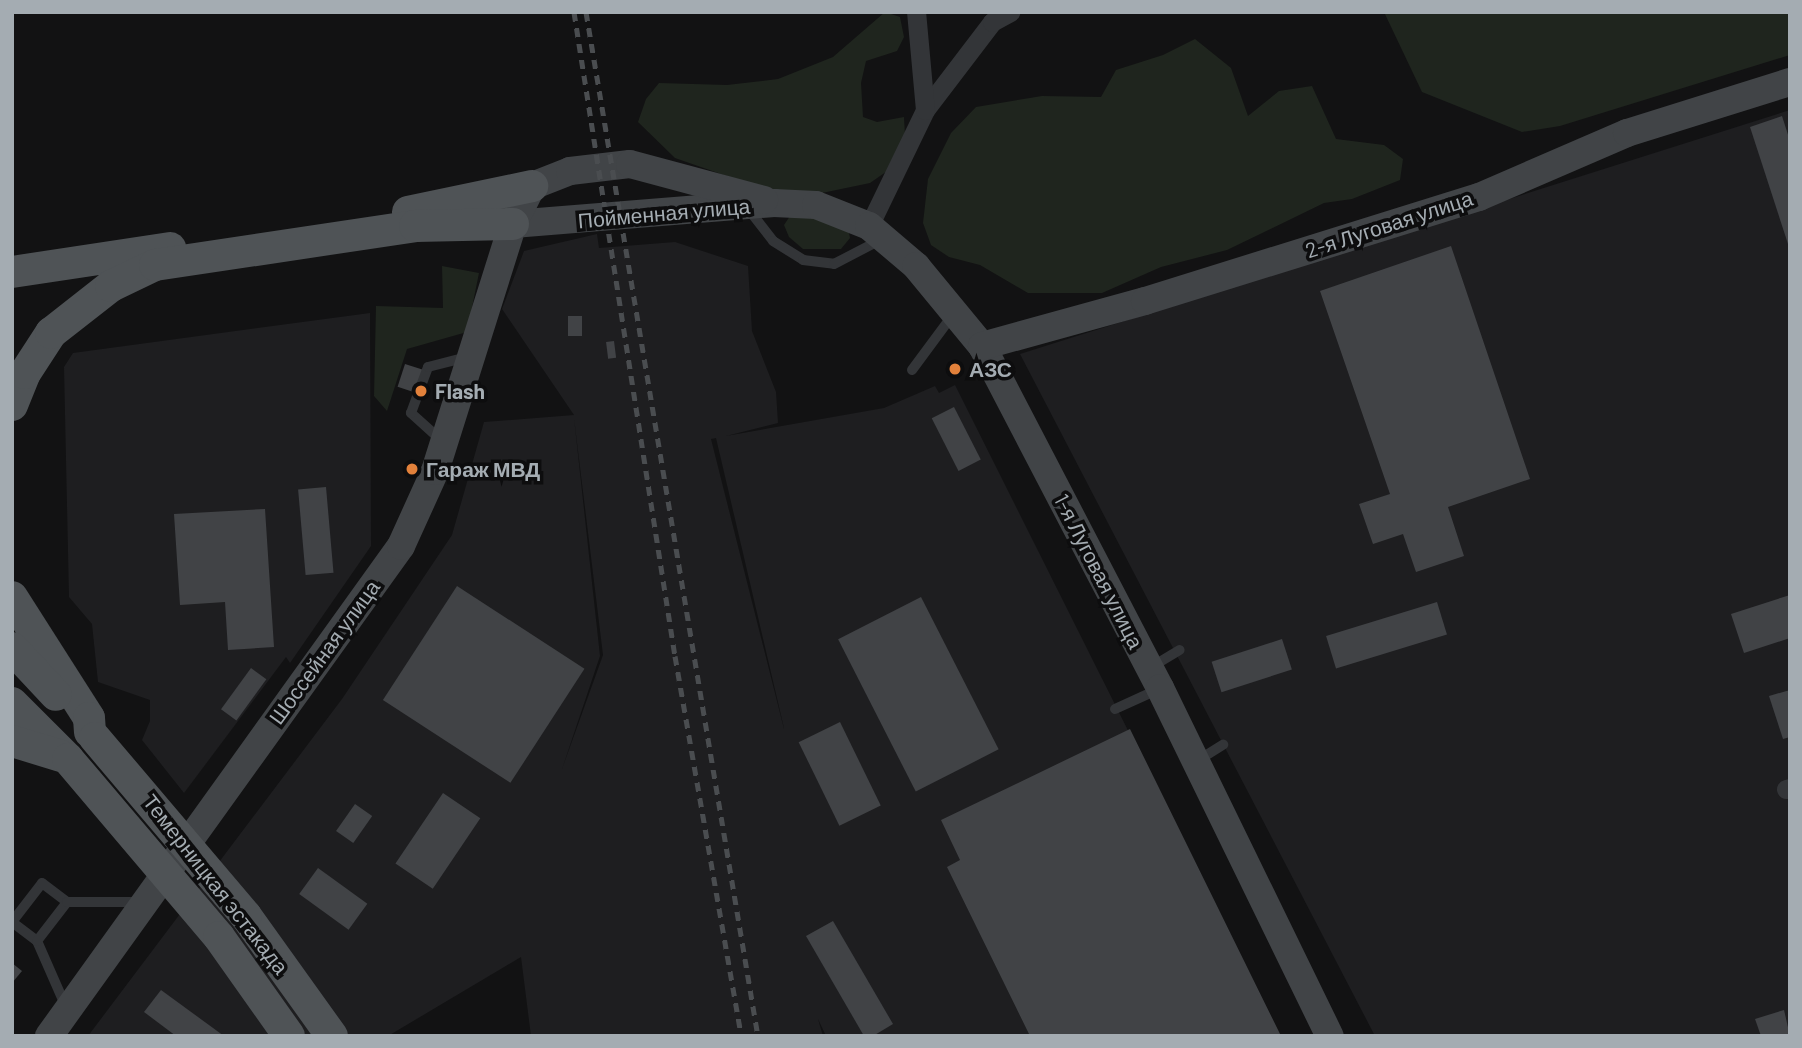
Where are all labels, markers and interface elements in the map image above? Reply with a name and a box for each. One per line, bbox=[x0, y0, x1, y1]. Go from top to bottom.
street label: 2-я Луговая улица bbox=[1302, 185, 1476, 263]
street label: Пойменная улица bbox=[577, 193, 751, 233]
place label: АЗС bbox=[969, 356, 1012, 382]
marker: АЗС bbox=[947, 361, 963, 377]
place label: Flash bbox=[435, 378, 485, 404]
marker: Flash bbox=[413, 383, 429, 399]
place label: Гараж МВД bbox=[426, 456, 540, 482]
marker: Гараж МВД bbox=[404, 461, 420, 477]
street label: 1-я Луговая улица bbox=[1049, 489, 1149, 653]
street label: Шоссейная улица bbox=[263, 575, 385, 729]
street label: Темерницкая эстакада bbox=[138, 789, 294, 979]

